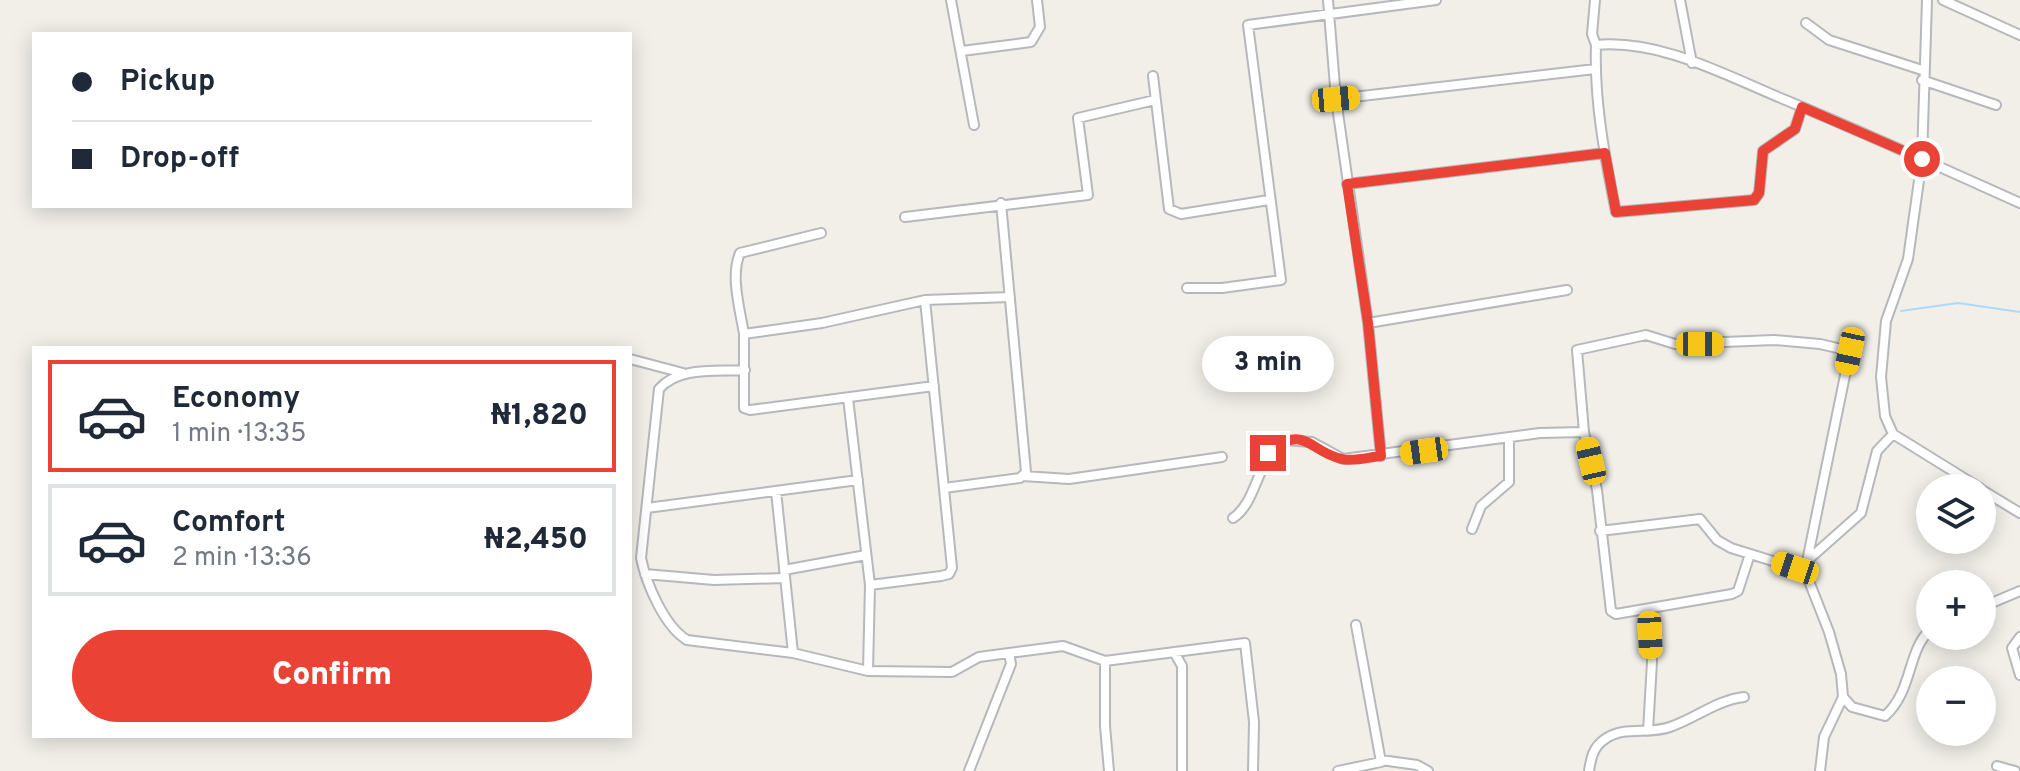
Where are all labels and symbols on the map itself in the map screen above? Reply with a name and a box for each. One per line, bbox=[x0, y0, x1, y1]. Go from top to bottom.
car bbox=[1311, 85, 1361, 113]
route start bbox=[1904, 141, 1940, 177]
car bbox=[1833, 325, 1867, 377]
car bbox=[1676, 332, 1724, 356]
callout: 3 min bbox=[1202, 337, 1334, 393]
route end bbox=[1250, 435, 1286, 471]
car bbox=[1574, 435, 1608, 487]
car bbox=[1399, 436, 1449, 466]
car bbox=[1768, 549, 1822, 587]
car bbox=[1637, 610, 1663, 660]

